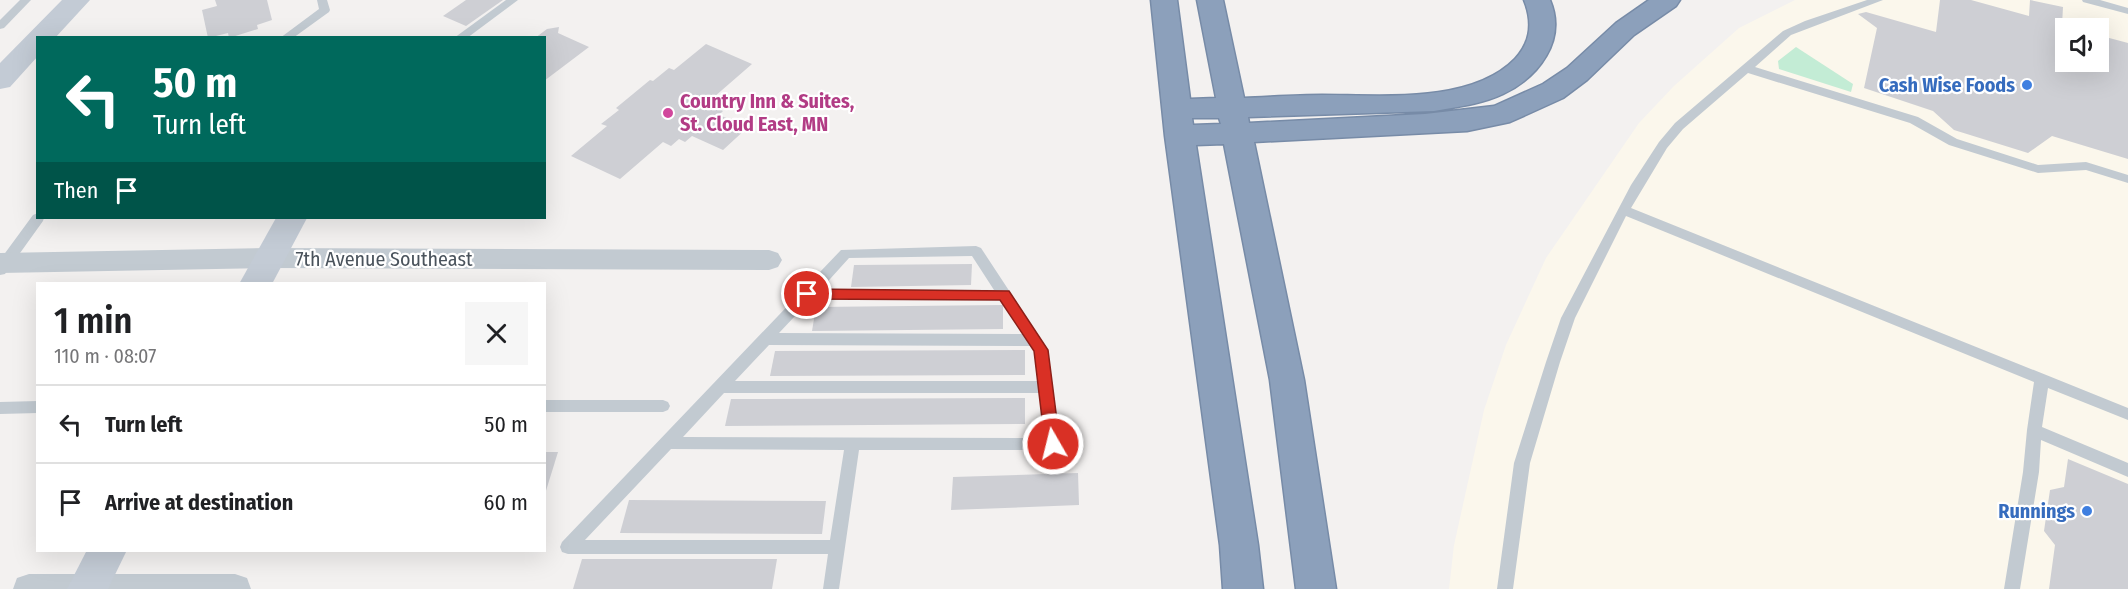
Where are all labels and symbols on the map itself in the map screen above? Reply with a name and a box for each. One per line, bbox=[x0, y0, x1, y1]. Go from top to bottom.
place label: Cash Wise Foods bbox=[1879, 73, 2015, 97]
marker: Cash Wise Foods bbox=[2020, 78, 2034, 92]
place label: Country Inn & Suites, St. Cloud East, MN bbox=[680, 89, 854, 136]
marker: Country Inn & Suites, St. Cloud East, MN bbox=[661, 106, 675, 120]
street label: 7th Avenue Southeast bbox=[295, 247, 473, 271]
pin bbox=[781, 268, 832, 319]
position arrow bbox=[1021, 412, 1085, 476]
place label: Runnings bbox=[1998, 499, 2075, 523]
marker: Runnings bbox=[2080, 504, 2094, 518]

